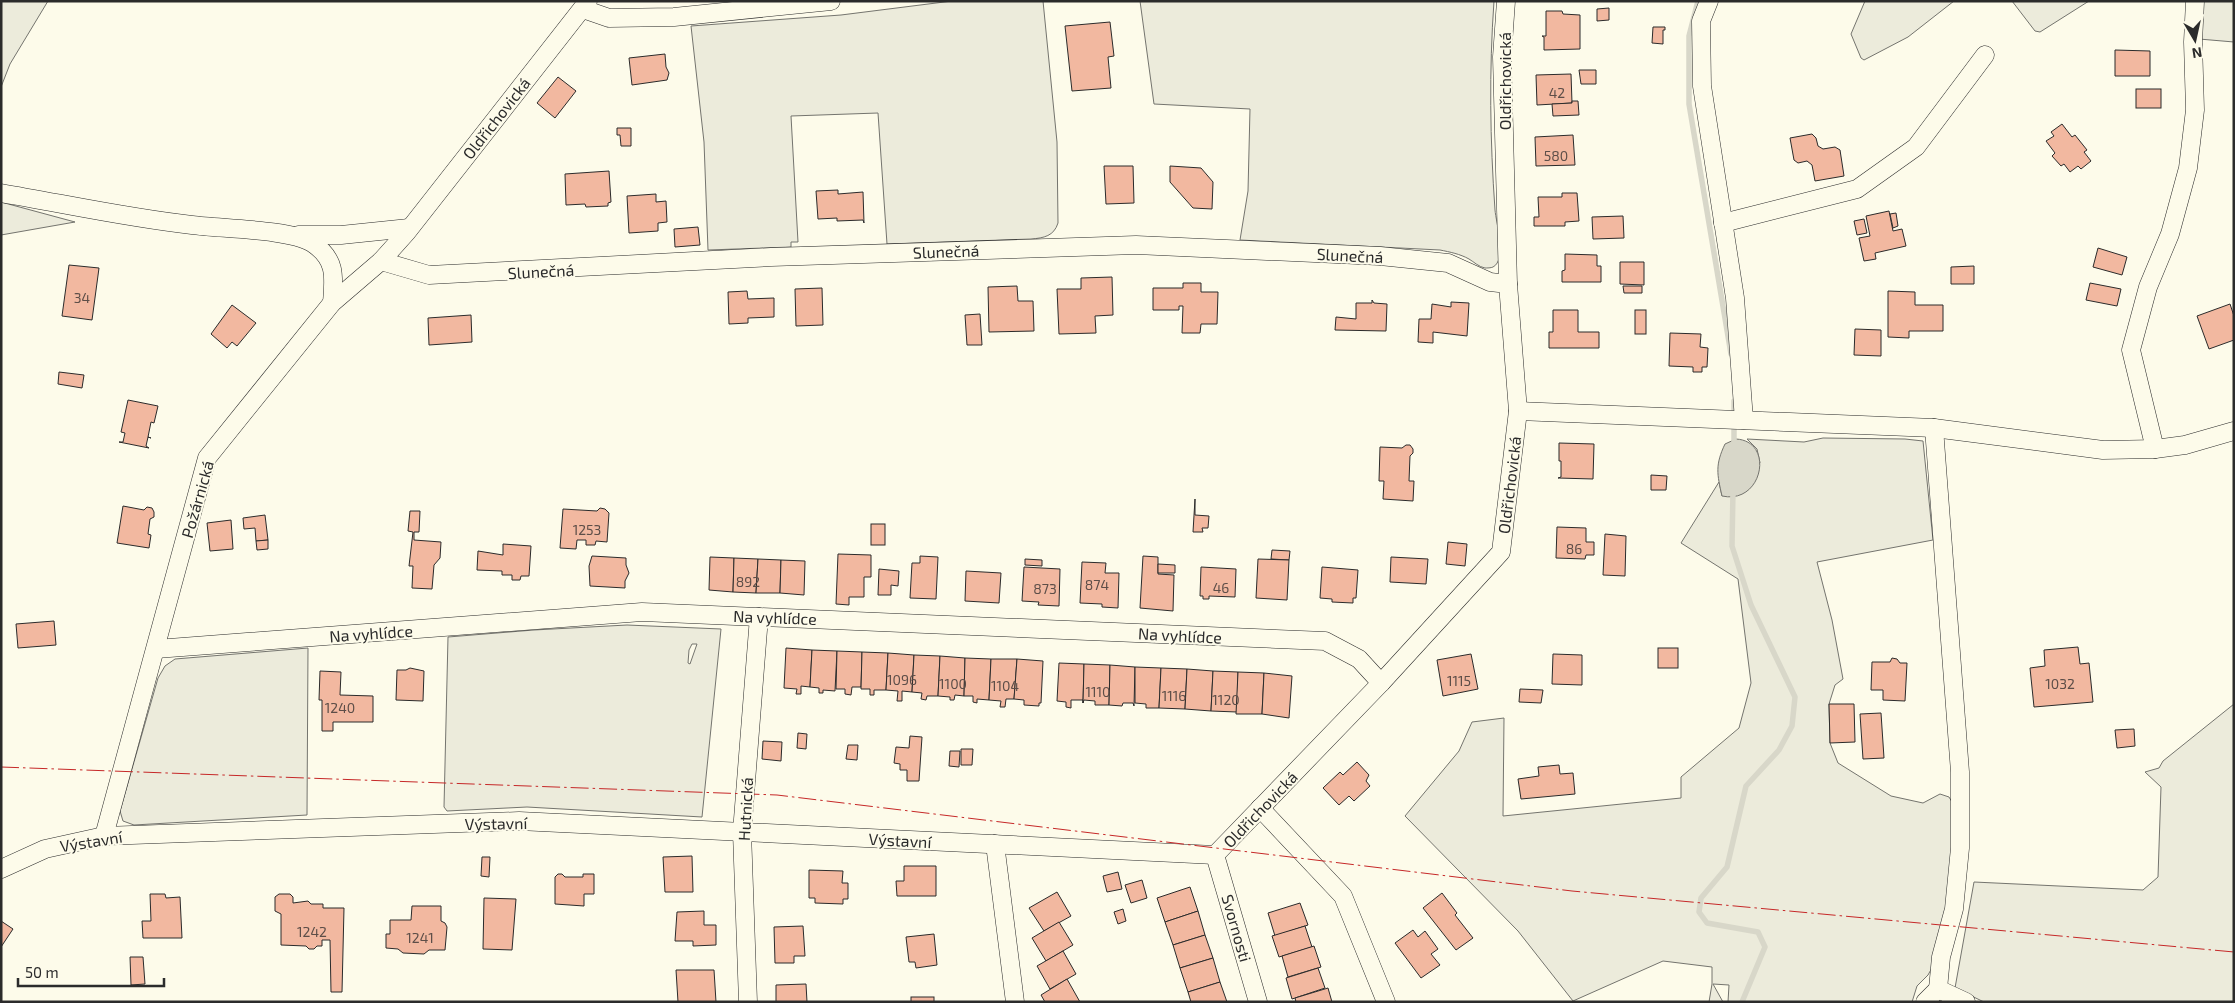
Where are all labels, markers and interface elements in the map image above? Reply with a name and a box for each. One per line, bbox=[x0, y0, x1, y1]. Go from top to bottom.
north arrow bbox=[2170, 15, 2220, 65]
street label: Oldřichovická bbox=[1495, 32, 1514, 130]
text: N bbox=[2191, 44, 2203, 63]
street label: Oldřichovická bbox=[458, 73, 534, 163]
house number: 42 bbox=[1549, 84, 1565, 101]
house number: 580 bbox=[1544, 147, 1568, 164]
street label: Slunečná bbox=[912, 240, 980, 262]
street label: Slunečná bbox=[1316, 244, 1384, 266]
street label: Slunečná bbox=[507, 260, 575, 282]
house number: 34 bbox=[74, 289, 90, 306]
street label: Oldřichovická bbox=[1494, 435, 1524, 535]
street label: Požárnická bbox=[177, 458, 217, 540]
house number: 1253 bbox=[573, 521, 601, 538]
house number: 86 bbox=[1566, 540, 1582, 557]
house number: 892 bbox=[736, 573, 760, 590]
house number: 874 bbox=[1085, 576, 1109, 593]
house number: 46 bbox=[1213, 579, 1229, 596]
house number: 873 bbox=[1033, 580, 1057, 597]
street label: Na vyhlídce bbox=[733, 606, 817, 628]
street label: Na vyhlídce bbox=[329, 621, 413, 645]
street label: Na vyhlídce bbox=[1138, 623, 1222, 647]
house number: 1096 bbox=[887, 671, 917, 688]
house number: 1115 bbox=[1447, 672, 1471, 689]
house number: 1100 bbox=[939, 675, 967, 692]
house number: 1032 bbox=[2045, 675, 2075, 692]
house number: 1104 bbox=[991, 677, 1019, 694]
house number: 1110 bbox=[1085, 683, 1111, 700]
house number: 1116 bbox=[1162, 687, 1186, 704]
house number: 1120 bbox=[1212, 691, 1240, 708]
house number: 1240 bbox=[325, 699, 355, 716]
street label: Oldřichovická bbox=[1219, 767, 1301, 851]
street label: Hutnická bbox=[734, 777, 756, 841]
street label: Výstavní bbox=[464, 813, 529, 833]
street label: Výstavní bbox=[58, 827, 125, 855]
street label: Výstavní bbox=[868, 829, 933, 851]
street label: Svornosti bbox=[1218, 892, 1256, 964]
house number: 1242 bbox=[297, 923, 327, 940]
house number: 1241 bbox=[406, 929, 434, 946]
scale bar bbox=[18, 956, 164, 988]
text: 50 m bbox=[25, 963, 59, 981]

